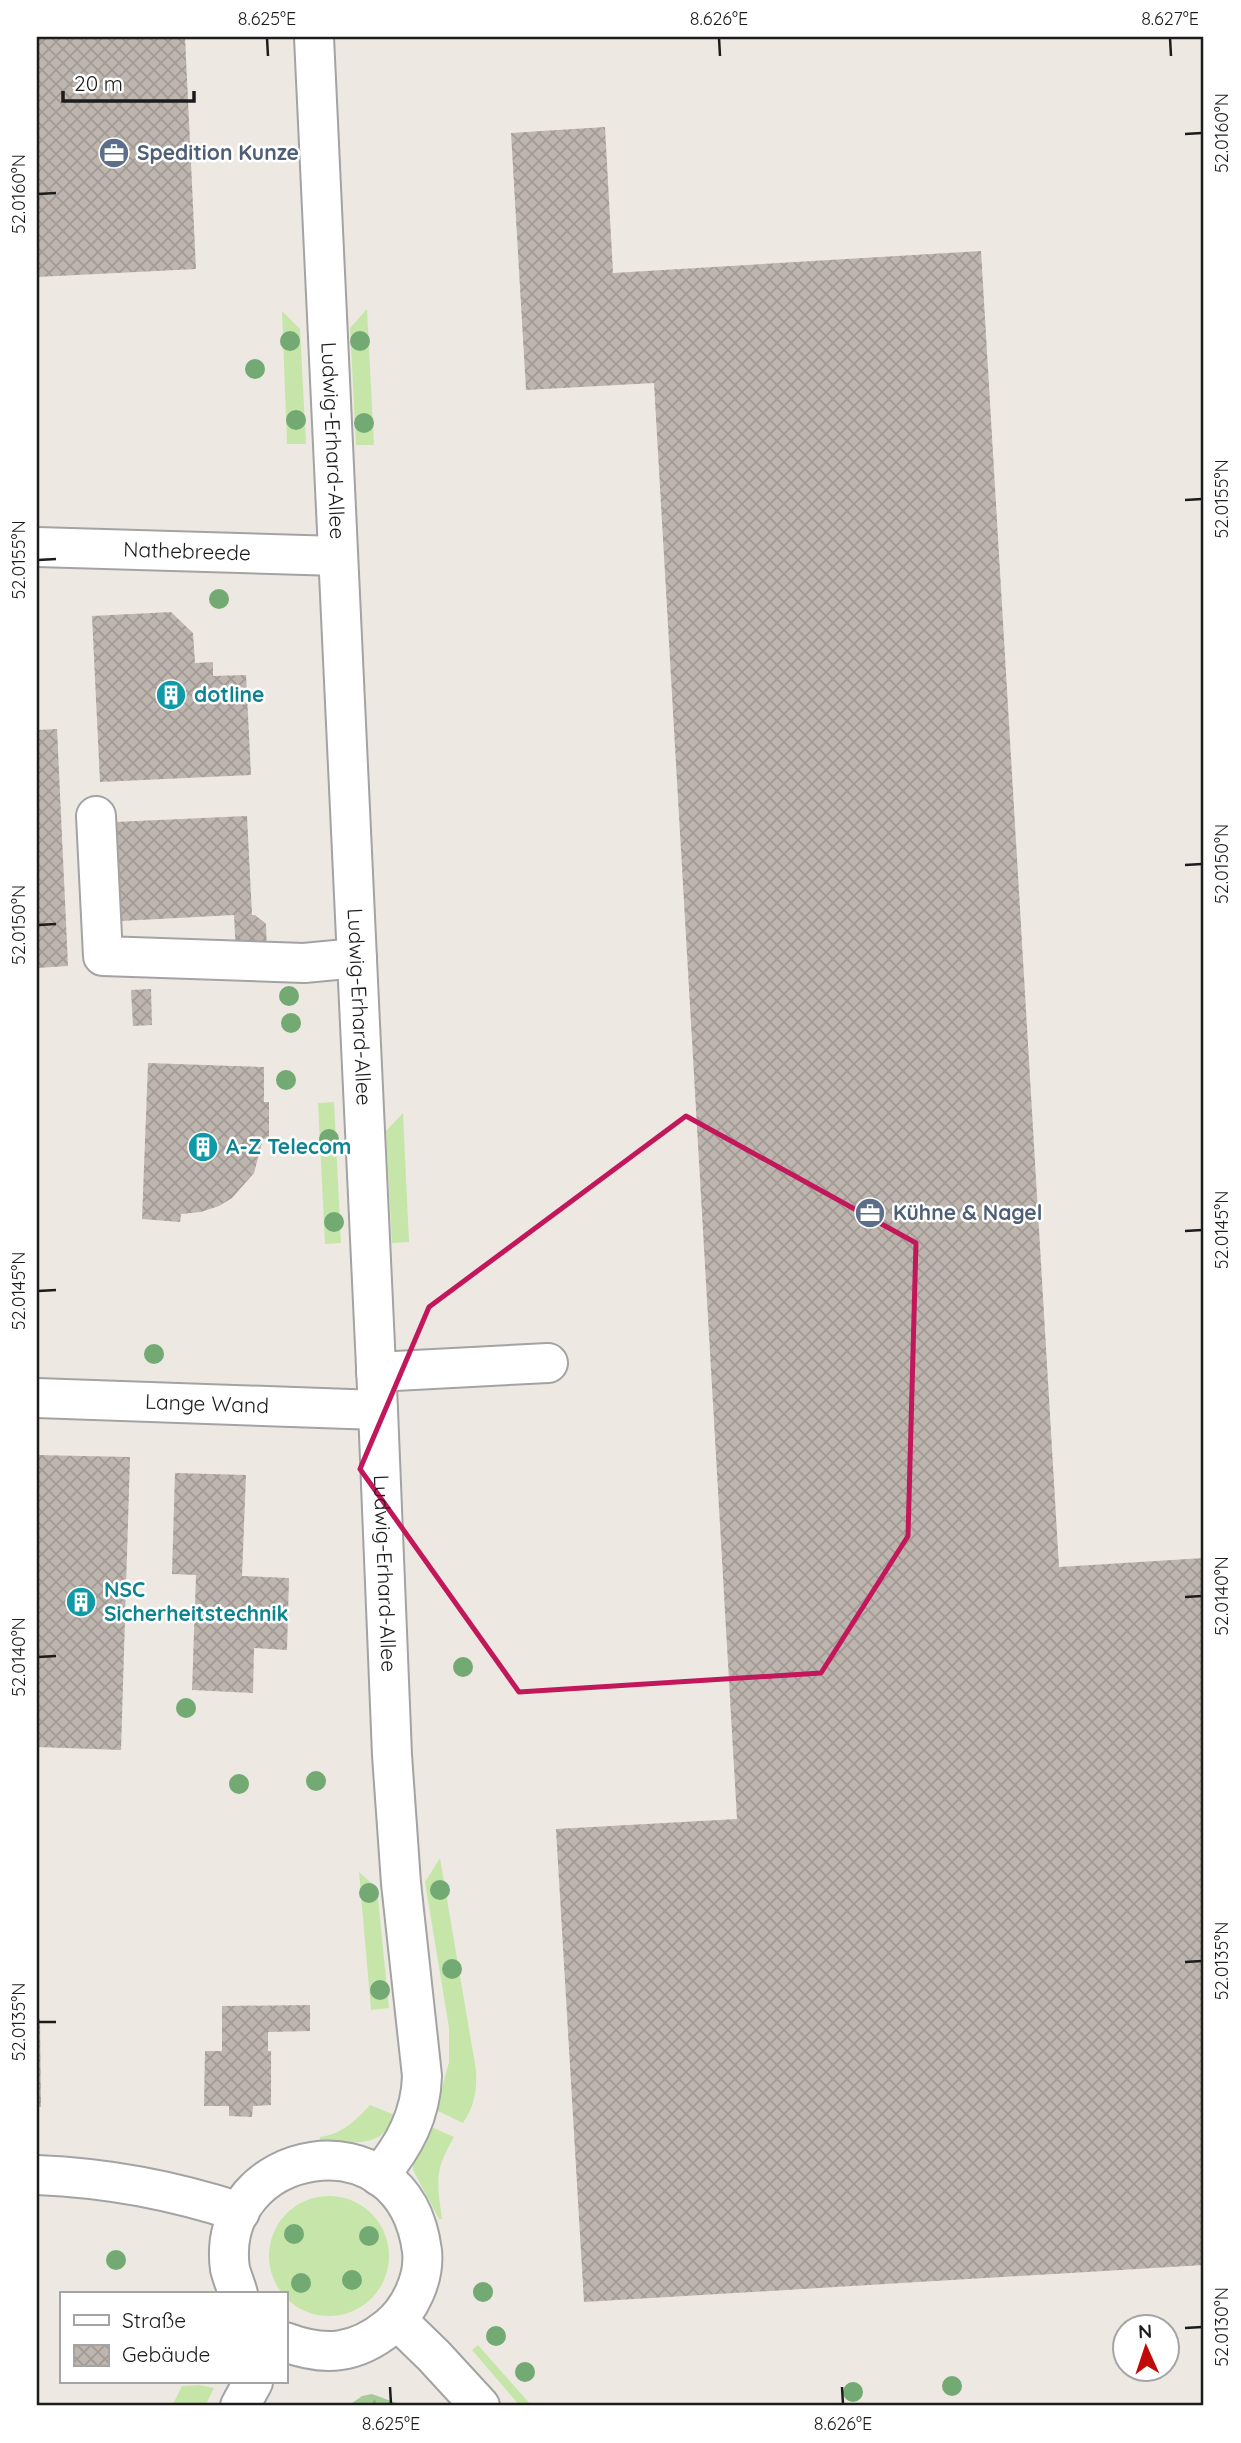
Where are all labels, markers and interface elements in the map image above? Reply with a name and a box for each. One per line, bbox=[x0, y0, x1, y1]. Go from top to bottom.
text: 8.625°E bbox=[238, 7, 296, 30]
text: 8.626°E bbox=[690, 7, 748, 30]
text: 8.627°E bbox=[1141, 7, 1199, 30]
scale bar bbox=[63, 60, 194, 104]
text: 20 m bbox=[74, 70, 123, 96]
text: 52.0160°N bbox=[1210, 93, 1233, 173]
office icon: Spedition Kunze bbox=[97, 136, 131, 170]
place label: Spedition Kunze bbox=[137, 139, 299, 165]
text: 52.0160°N bbox=[7, 154, 30, 234]
street label: Ludwig-Erhard-Allee bbox=[316, 341, 351, 540]
text: 52.0155°N bbox=[1210, 459, 1233, 539]
text: 52.0155°N bbox=[7, 520, 30, 600]
street label: Nathebreede bbox=[123, 536, 251, 565]
building icon: dotline bbox=[154, 678, 188, 712]
place label: dotline bbox=[194, 681, 264, 707]
text: 52.0150°N bbox=[1210, 824, 1233, 904]
text: 52.0150°N bbox=[7, 885, 30, 965]
street label: Ludwig-Erhard-Allee bbox=[343, 908, 378, 1106]
building icon: A-Z Telecom bbox=[186, 1130, 220, 1164]
place label: A-Z Telecom bbox=[226, 1133, 351, 1159]
text: 52.0145°N bbox=[1210, 1191, 1233, 1269]
office icon: Kühne & Nagel bbox=[853, 1196, 887, 1230]
place label: Kühne & Nagel bbox=[893, 1199, 1042, 1225]
text: 52.0145°N bbox=[7, 1252, 30, 1330]
street label: Lange Wand bbox=[144, 1388, 269, 1418]
street label: Ludwig-Erhard-Allee bbox=[369, 1474, 403, 1673]
text: 52.0140°N bbox=[1210, 1556, 1233, 1636]
place label: NSC Sicherheitstechnik bbox=[104, 1576, 289, 1626]
building icon: NSC Sicherheitstechnik bbox=[64, 1585, 98, 1619]
text: 52.0140°N bbox=[7, 1617, 30, 1697]
text: 52.0135°N bbox=[1210, 1922, 1233, 2000]
text: 52.0135°N bbox=[7, 1983, 30, 2061]
text: 52.0130°N bbox=[1210, 2287, 1233, 2367]
legend bbox=[60, 2292, 287, 2384]
text: Straße bbox=[122, 2307, 186, 2333]
north arrow bbox=[1112, 2314, 1182, 2384]
text: N bbox=[1138, 2319, 1153, 2343]
text: Gebäude bbox=[122, 2341, 210, 2367]
text: 8.625°E bbox=[362, 2412, 420, 2435]
text: 8.626°E bbox=[814, 2412, 872, 2435]

